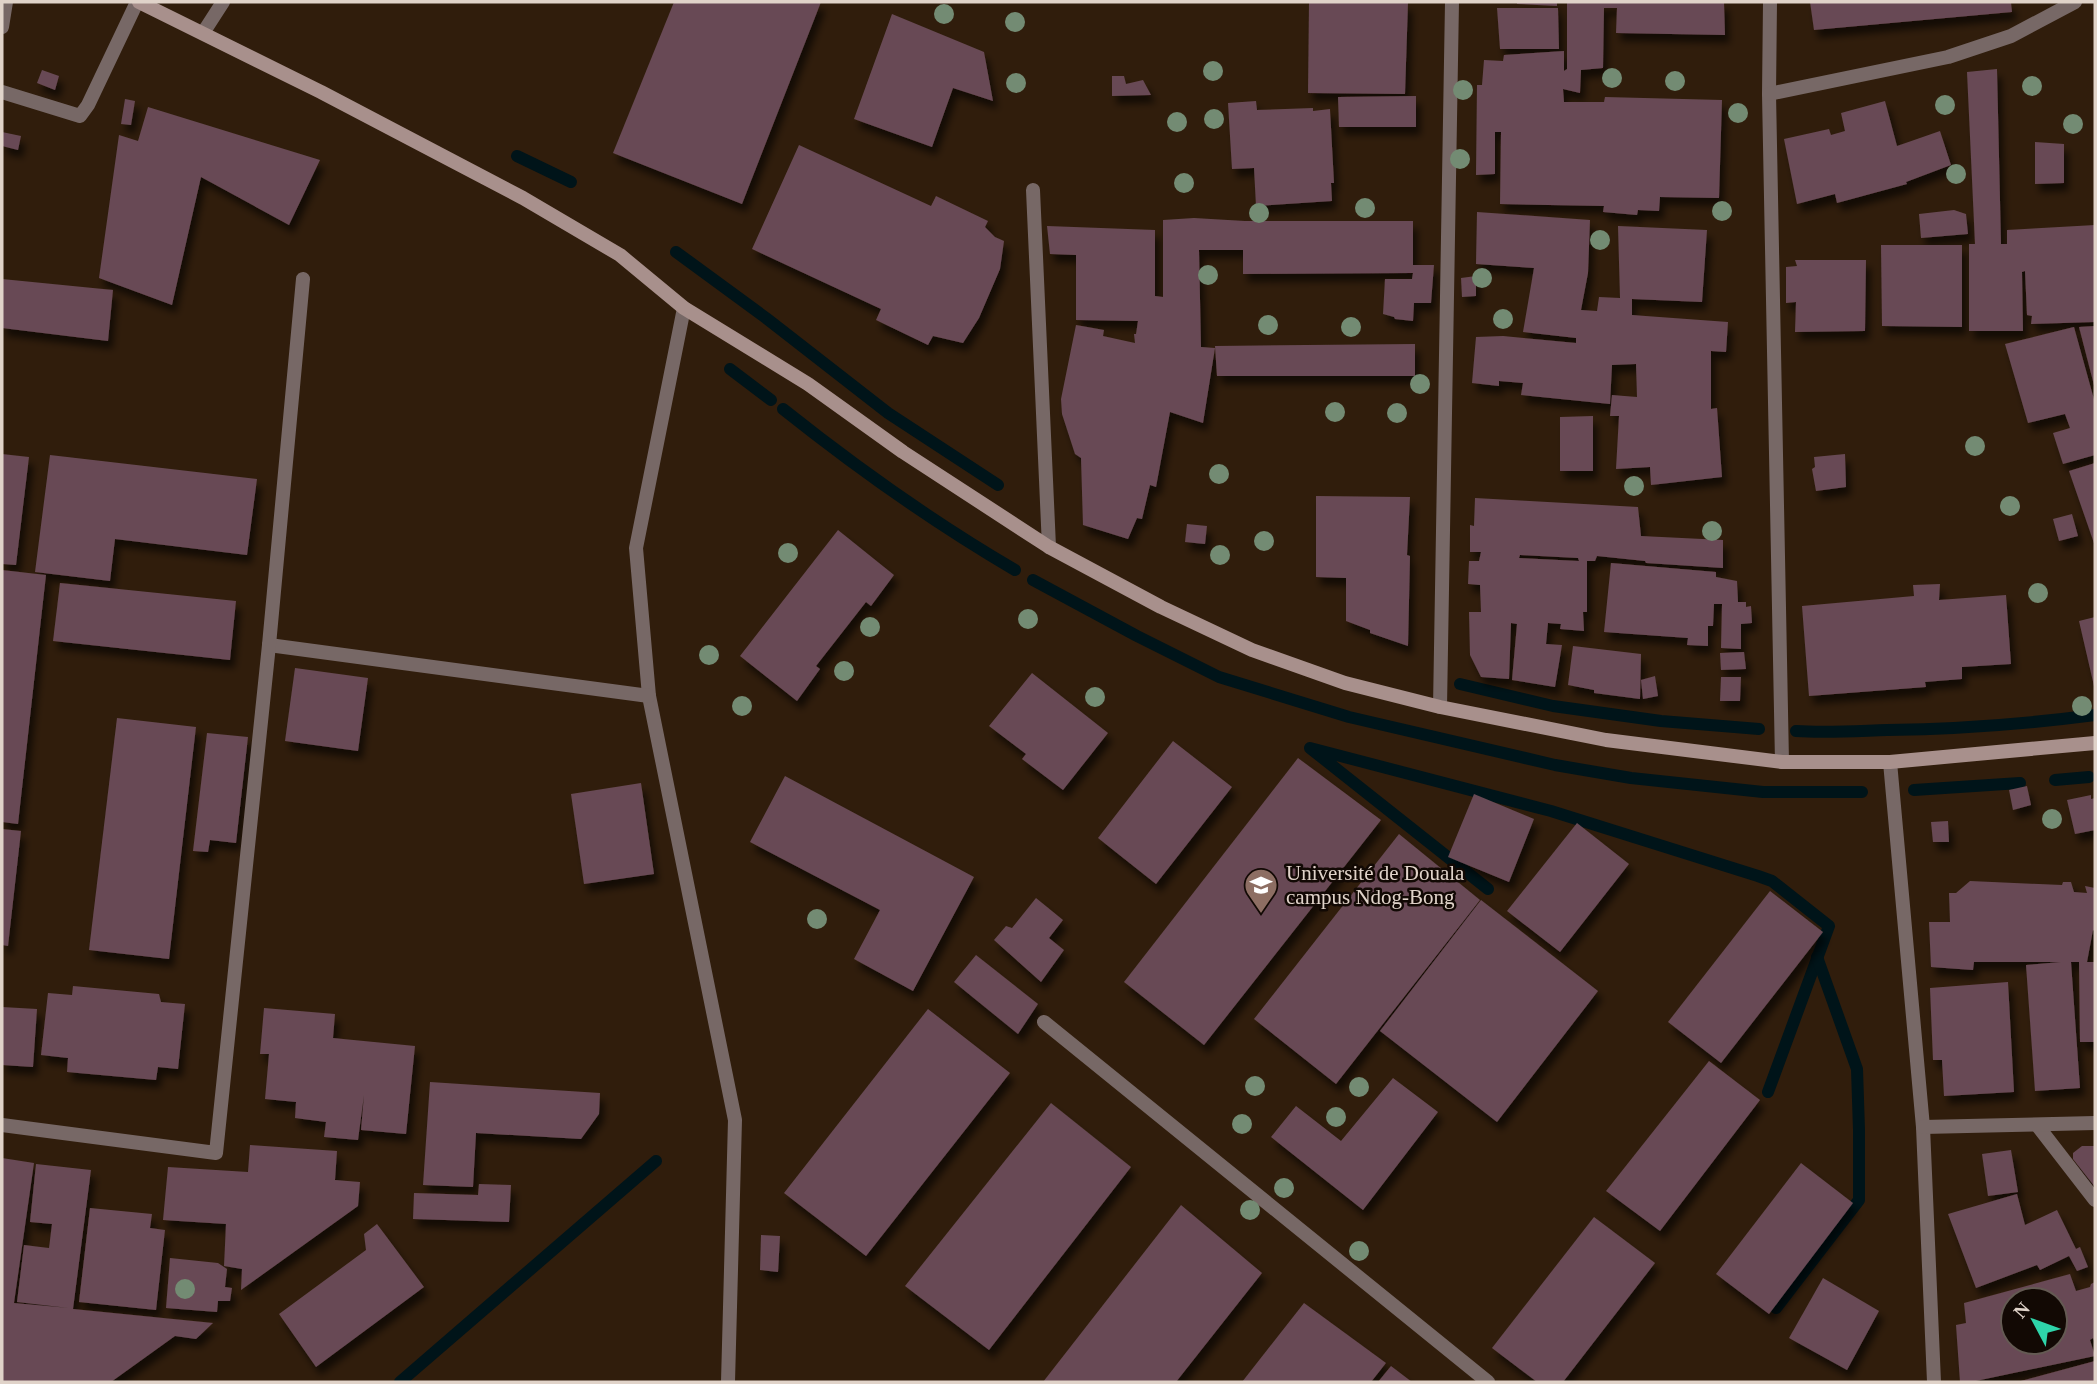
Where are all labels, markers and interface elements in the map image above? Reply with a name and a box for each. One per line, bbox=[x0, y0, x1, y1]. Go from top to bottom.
place label: Université de Douala campus Ndog-Bong bbox=[1286, 861, 1465, 909]
school or university icon: Université de Douala campus Ndog-Bong bbox=[1242, 866, 1280, 915]
north arrow bbox=[1999, 1286, 2069, 1356]
text: N bbox=[2009, 1298, 2034, 1322]

